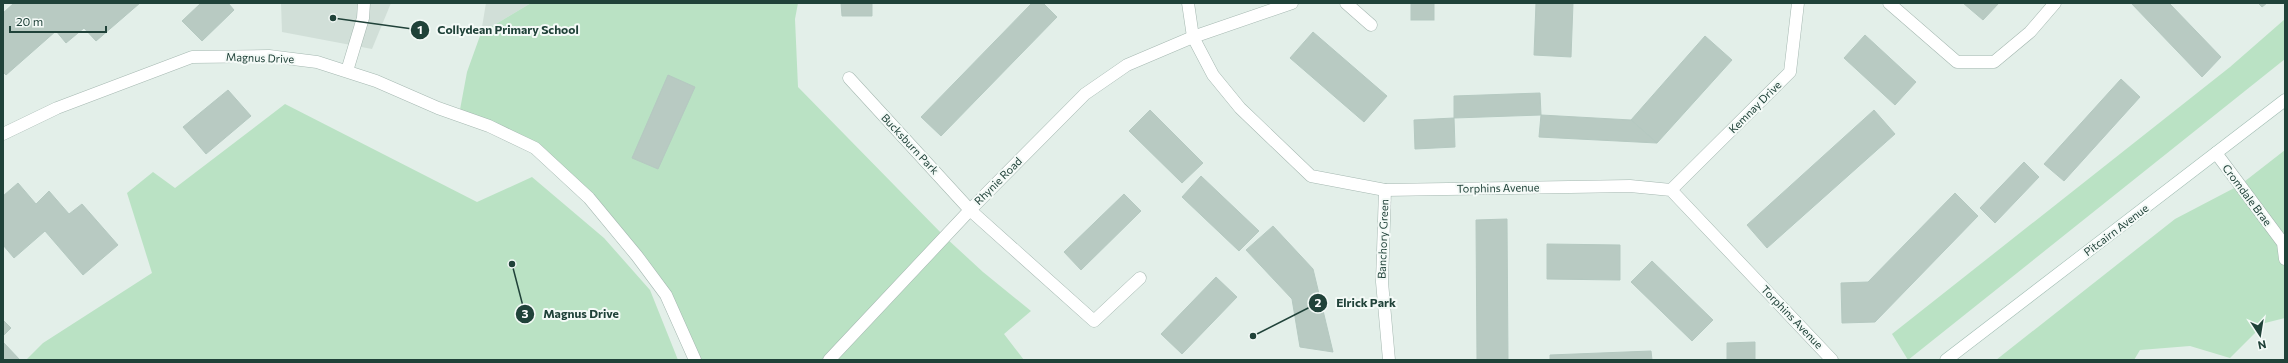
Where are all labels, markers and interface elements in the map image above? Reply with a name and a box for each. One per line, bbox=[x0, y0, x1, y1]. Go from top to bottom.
scale bar bbox=[10, 8, 106, 34]
text: 20 m bbox=[16, 14, 43, 28]
callout: Collydean Primary School bbox=[410, 18, 587, 42]
text: 1 bbox=[417, 22, 423, 36]
text: Collydean Primary School bbox=[437, 22, 579, 36]
street label: Magnus Drive bbox=[226, 50, 295, 65]
street label: Kemnay Drive bbox=[1726, 78, 1784, 136]
street label: Bucksburn Park bbox=[879, 111, 942, 177]
street label: Rhynie Road bbox=[971, 154, 1024, 207]
street label: Cromdale Brae bbox=[2220, 161, 2275, 228]
street label: Torphins Avenue bbox=[1456, 180, 1540, 195]
street label: Banchory Green bbox=[1375, 199, 1390, 279]
street label: Pitcairn Avenue bbox=[2081, 201, 2151, 258]
street label: Torphins Avenue bbox=[1759, 282, 1826, 351]
callout: Elrick Park bbox=[1308, 291, 1404, 315]
text: 2 bbox=[1315, 295, 1322, 309]
text: Elrick Park bbox=[1336, 295, 1396, 309]
callout: Magnus Drive bbox=[515, 302, 627, 326]
text: 3 bbox=[522, 306, 529, 320]
text: Magnus Drive bbox=[543, 306, 619, 320]
north arrow bbox=[2240, 315, 2280, 355]
text: N bbox=[2257, 338, 2268, 352]

